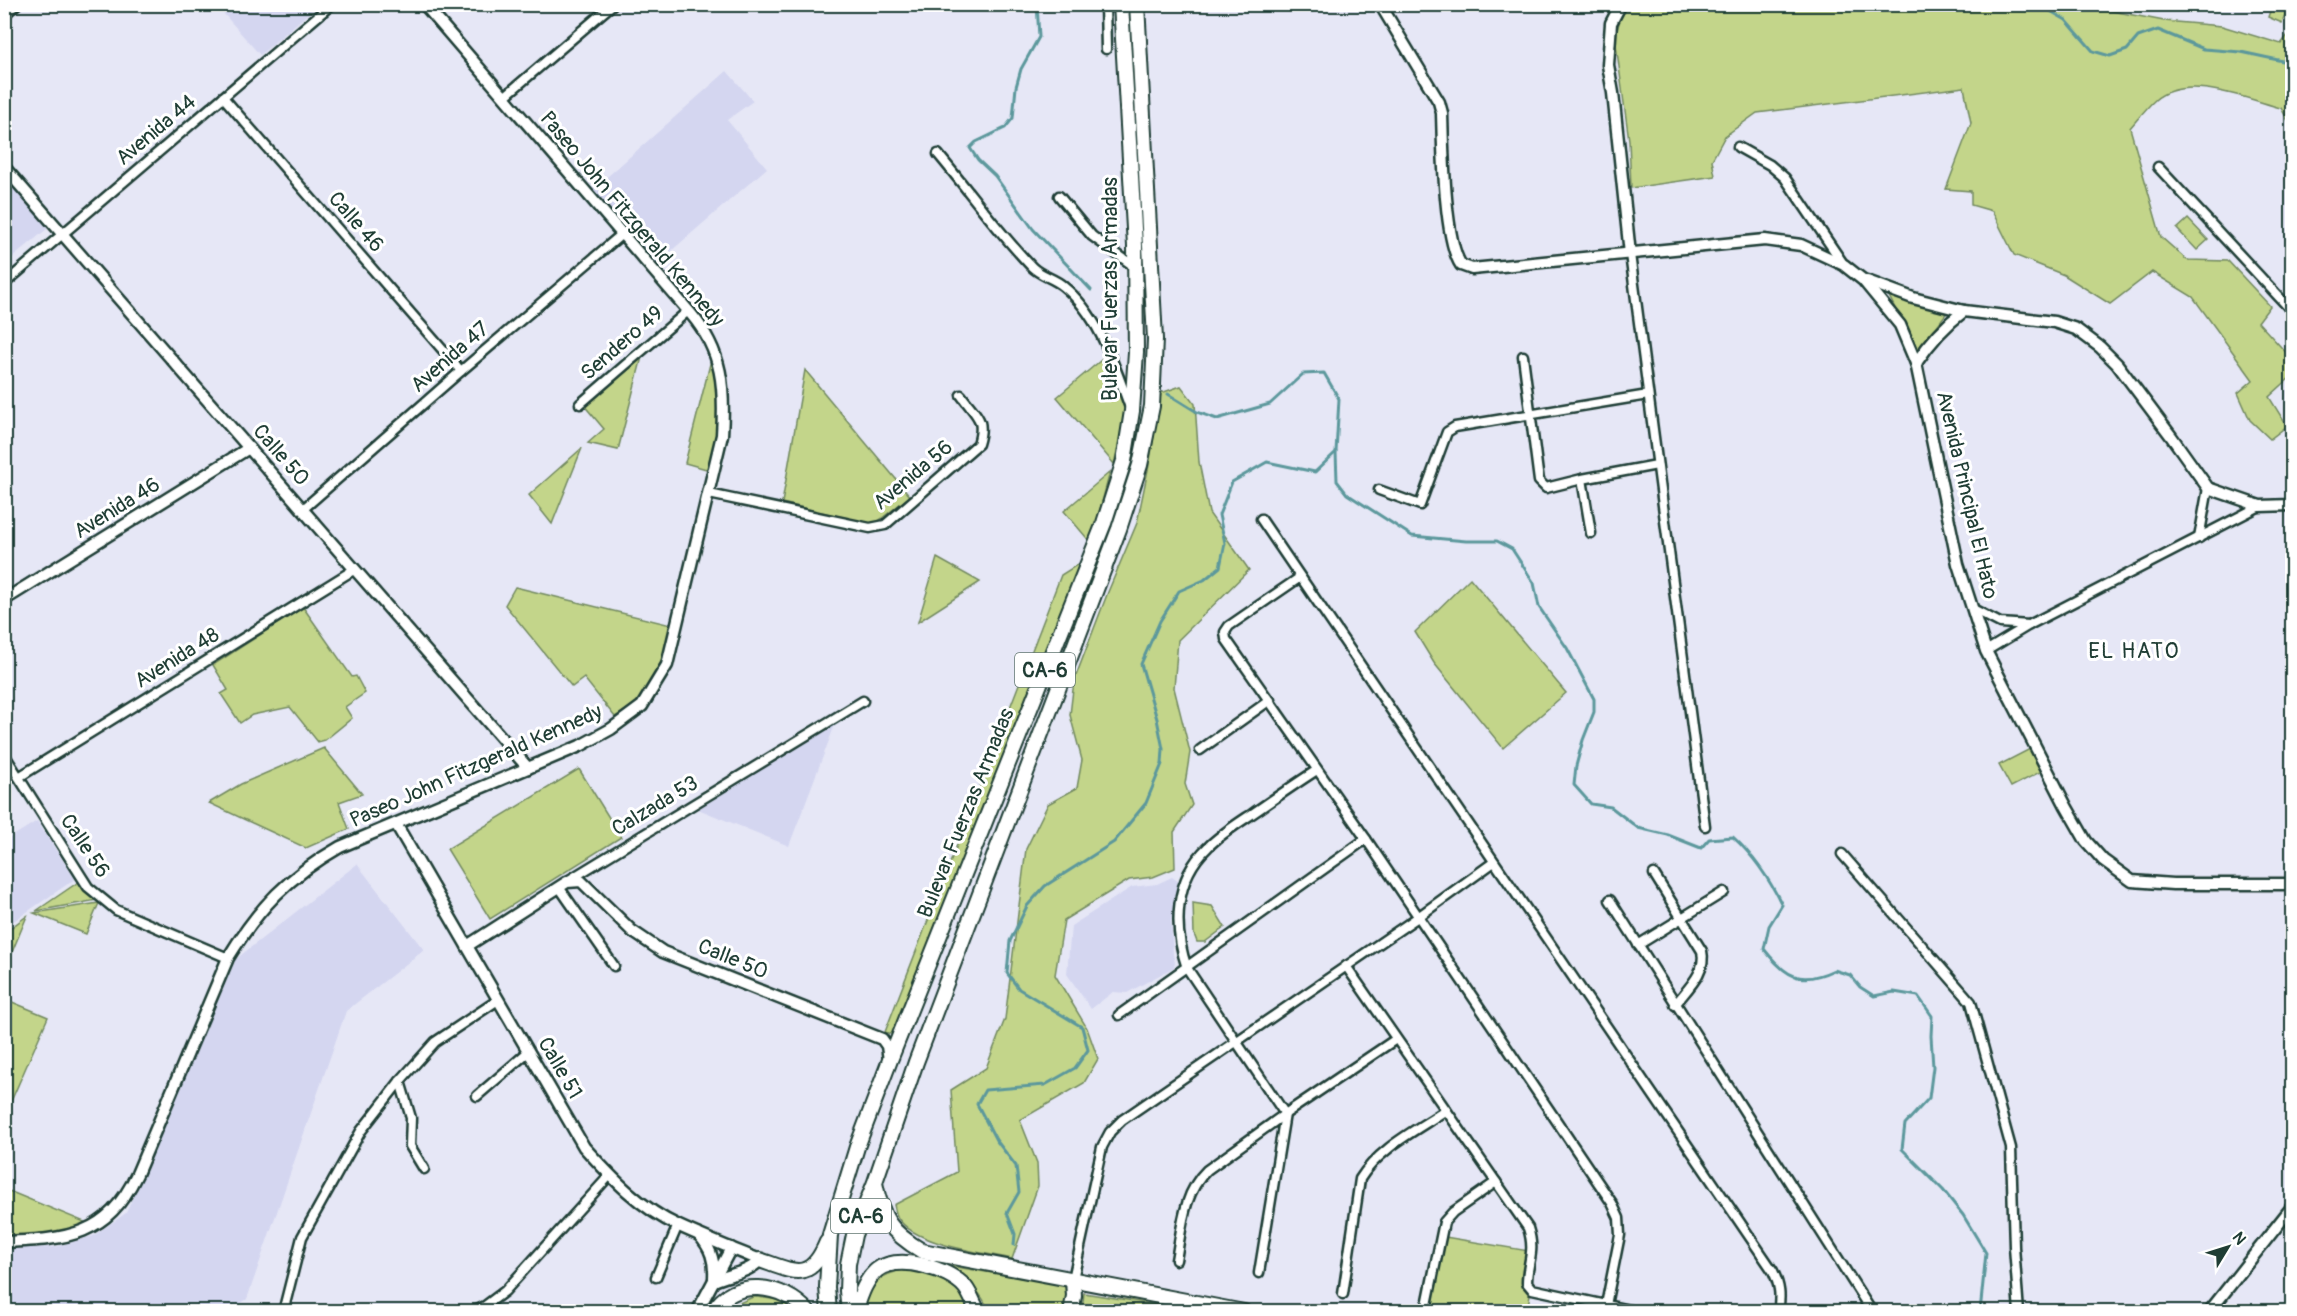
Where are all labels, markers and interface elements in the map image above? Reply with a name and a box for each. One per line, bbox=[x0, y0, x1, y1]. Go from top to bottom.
street label: Avenida 44 bbox=[110, 89, 202, 171]
street label: Paseo John Fitzgerald Kennedy bbox=[534, 106, 730, 332]
street label: Bulevar Fuerzas Armadas bbox=[1097, 177, 1124, 401]
street label: Calle 46 bbox=[322, 186, 390, 258]
street label: Sendero 49 bbox=[575, 300, 669, 386]
street label: Avenida 47 bbox=[405, 316, 495, 398]
street label: Avenida Principal El Hato bbox=[1930, 389, 2004, 601]
street label: Calle 50 bbox=[247, 418, 315, 492]
street label: Avenida 56 bbox=[868, 434, 958, 516]
street label: Avenida 46 bbox=[69, 471, 165, 545]
street label: Avenida 48 bbox=[130, 621, 224, 695]
district label: EL HATO bbox=[2088, 637, 2180, 665]
road number: CA-6 bbox=[1015, 653, 1075, 687]
street label: Paseo John Fitzgerald Kennedy bbox=[346, 698, 606, 834]
street label: Bulevar Fuerzas Armadas bbox=[912, 704, 1021, 922]
street label: Calzada 53 bbox=[607, 770, 703, 842]
street label: Calle 56 bbox=[54, 809, 116, 883]
street label: Calle 50 bbox=[694, 933, 772, 985]
street label: Calle 51 bbox=[532, 1032, 588, 1104]
road number: CA-6 bbox=[831, 1199, 891, 1233]
north arrow bbox=[2198, 1217, 2258, 1277]
text: N bbox=[2228, 1228, 2250, 1249]

